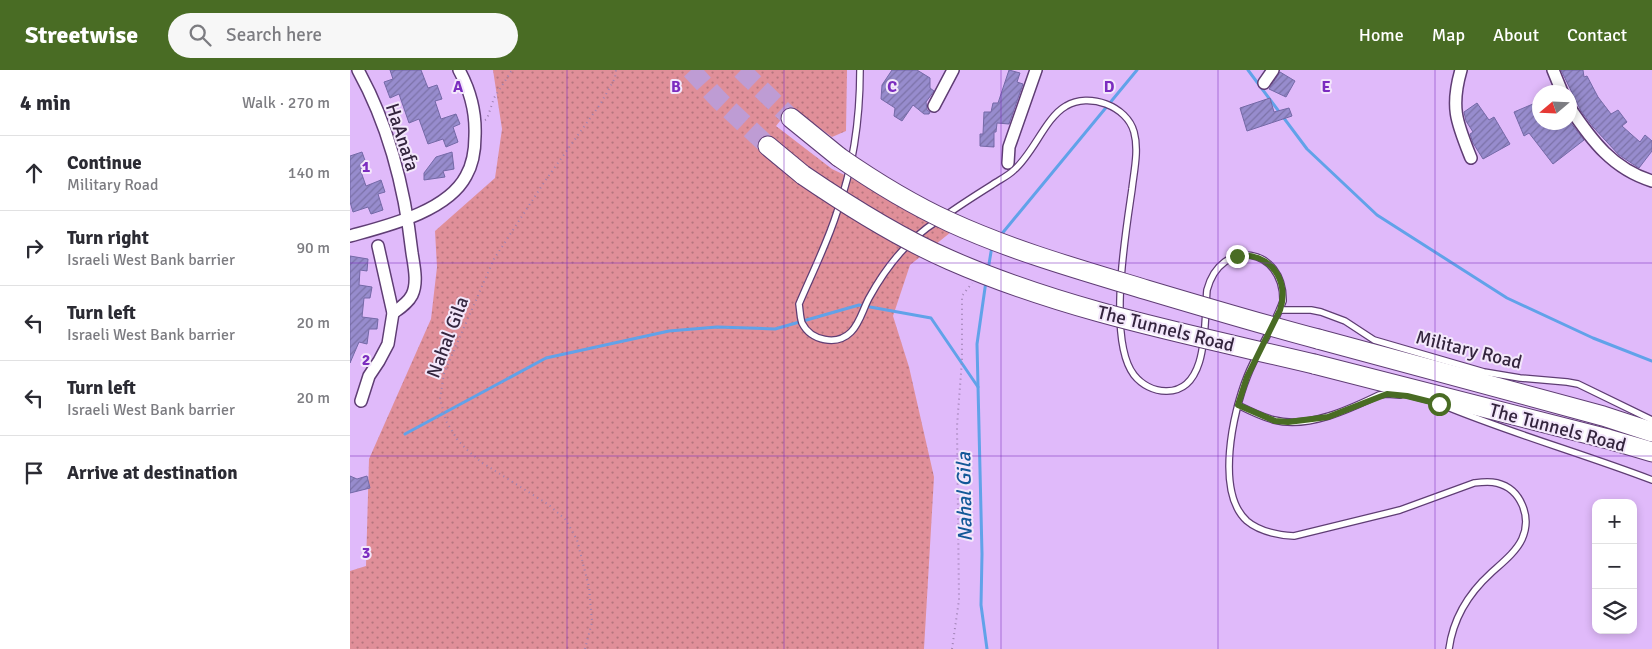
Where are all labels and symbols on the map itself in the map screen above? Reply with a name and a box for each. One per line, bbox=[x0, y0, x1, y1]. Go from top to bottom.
text: A bbox=[453, 77, 464, 97]
text: B bbox=[671, 77, 681, 97]
text: C bbox=[887, 77, 897, 97]
text: D bbox=[1104, 77, 1115, 97]
text: E bbox=[1321, 77, 1331, 97]
north arrow bbox=[1532, 85, 1577, 130]
street label: HaAnafa bbox=[380, 100, 424, 174]
text: 1 bbox=[362, 157, 371, 177]
route end bbox=[1226, 245, 1249, 268]
street label: Nahal Gila bbox=[422, 293, 474, 381]
street label: The Tunnels Road bbox=[1095, 300, 1237, 358]
street label: Military Road bbox=[1413, 325, 1524, 375]
text: 2 bbox=[362, 350, 370, 370]
route start bbox=[1428, 393, 1451, 416]
street label: The Tunnels Road bbox=[1487, 398, 1629, 458]
water label: Nahal Gila bbox=[951, 451, 978, 542]
text: 3 bbox=[362, 543, 370, 563]

